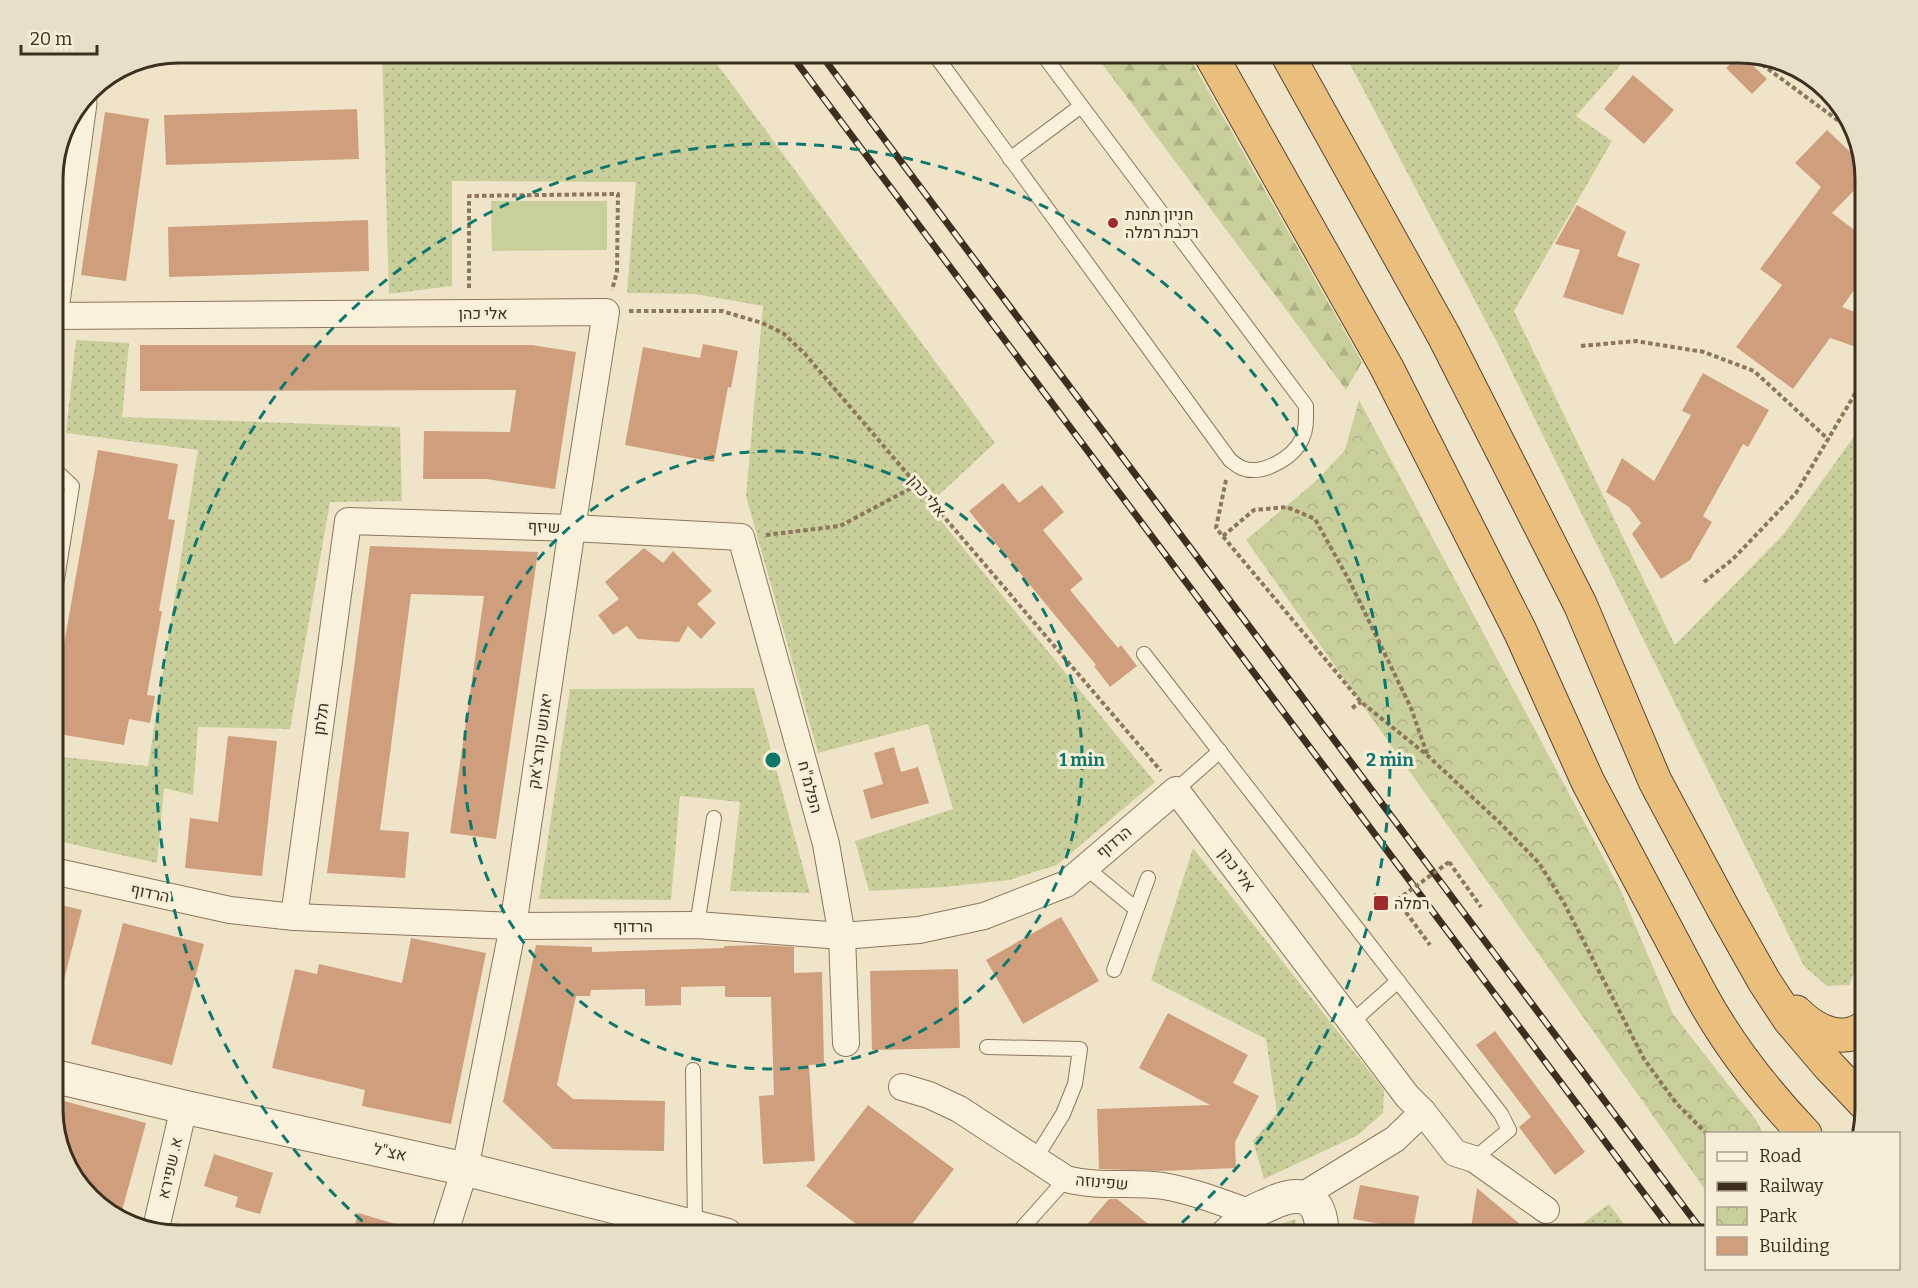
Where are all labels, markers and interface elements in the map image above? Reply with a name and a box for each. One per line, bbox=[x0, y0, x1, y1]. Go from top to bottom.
scale bar bbox=[21, 18, 98, 56]
text: 20 m bbox=[30, 28, 72, 50]
place label: חניון תחנת רכבת רמלה bbox=[1125, 205, 1199, 242]
marker: חניון תחנת רכבת רמלה bbox=[1106, 216, 1120, 230]
street label: אלי כהן bbox=[458, 304, 508, 323]
street label: אלי כהן bbox=[904, 471, 950, 521]
street label: שיזף bbox=[527, 517, 561, 537]
street label: יאנוש קורצ'אק bbox=[524, 692, 556, 790]
street label: תלתן bbox=[309, 701, 333, 737]
text: 1 min bbox=[1059, 749, 1105, 771]
text: 2 min bbox=[1366, 749, 1414, 771]
centre of rings bbox=[763, 750, 783, 770]
street label: הפלמ"ח bbox=[794, 759, 826, 815]
street label: הרדוף bbox=[1093, 822, 1135, 862]
street label: אלי כהן bbox=[1215, 845, 1259, 895]
street label: הרדוף bbox=[129, 880, 171, 906]
marker: רמלה bbox=[1372, 894, 1390, 912]
place label: רמלה bbox=[1394, 894, 1430, 913]
street label: הרדוף bbox=[613, 917, 653, 936]
legend bbox=[1705, 1132, 1900, 1270]
street label: א. שפירא bbox=[154, 1135, 186, 1201]
street label: אצ"ל bbox=[372, 1139, 408, 1165]
text: Road bbox=[1759, 1145, 1802, 1167]
street label: שפינוזה bbox=[1075, 1170, 1129, 1194]
text: Railway bbox=[1759, 1175, 1824, 1197]
text: Park bbox=[1759, 1205, 1798, 1227]
text: Building bbox=[1759, 1235, 1830, 1257]

